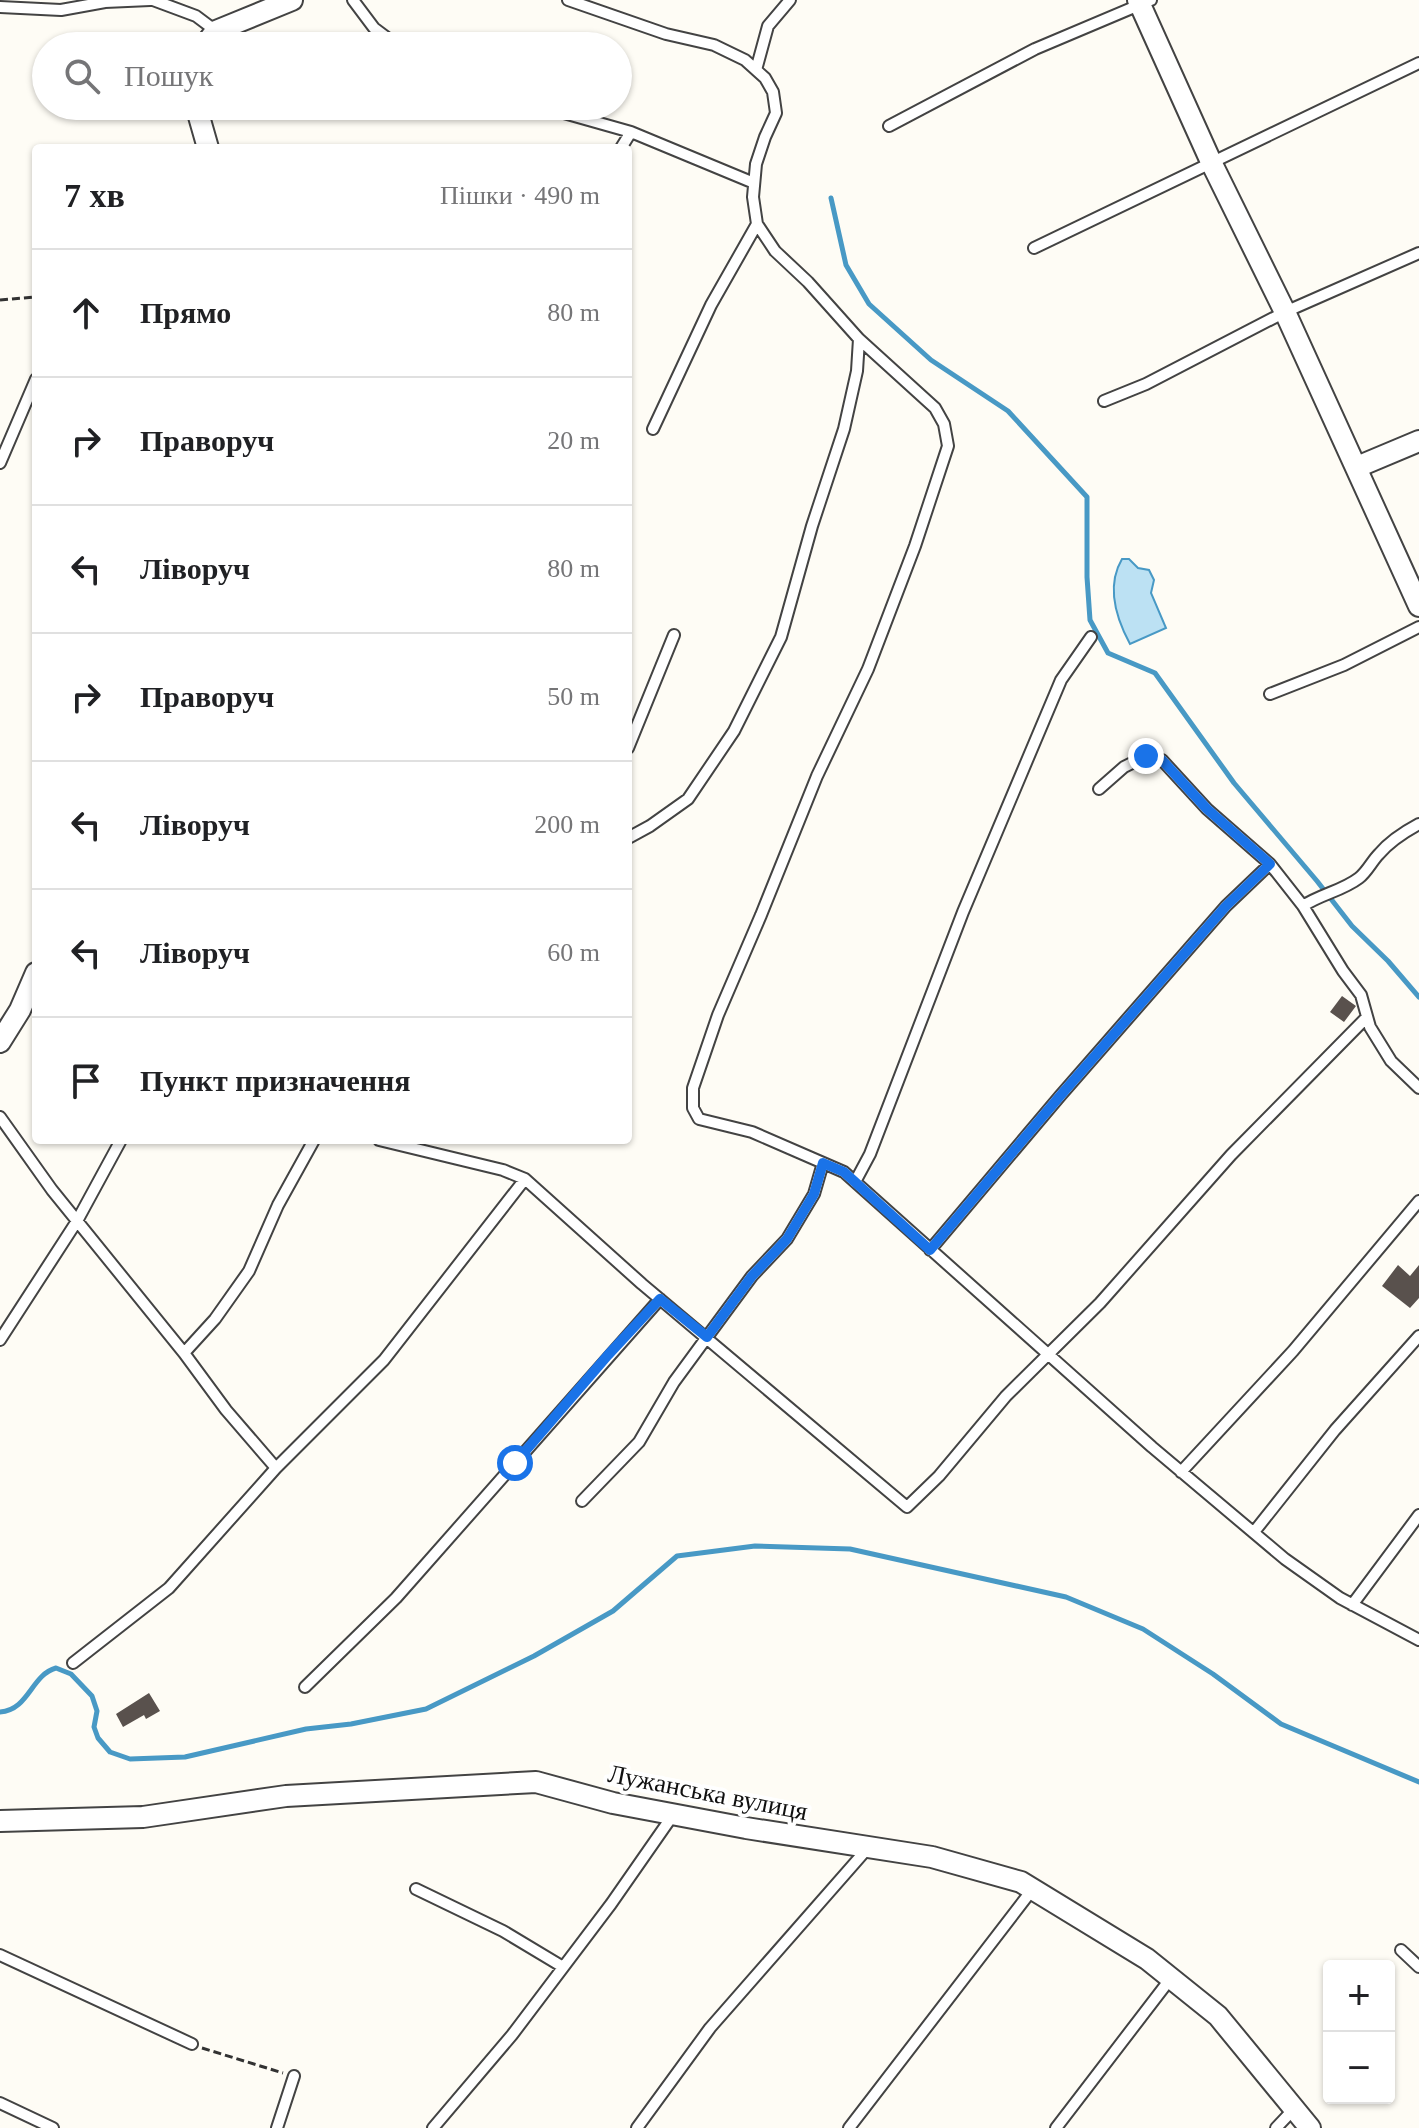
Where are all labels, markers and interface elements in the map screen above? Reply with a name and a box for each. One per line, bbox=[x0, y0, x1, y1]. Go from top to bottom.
search box bbox=[32, 32, 632, 120]
icon: search bbox=[60, 54, 104, 98]
text: Пошук bbox=[124, 59, 213, 92]
text: 7 хв bbox=[64, 177, 125, 214]
text: Пішки · 490 m bbox=[440, 181, 600, 210]
icon: ahead bbox=[64, 291, 108, 335]
text: Прямо bbox=[140, 296, 231, 329]
text: 80 m bbox=[547, 298, 600, 327]
icon: right bbox=[64, 419, 108, 463]
text: Праворуч bbox=[140, 424, 274, 457]
text: 20 m bbox=[547, 426, 600, 455]
icon: left bbox=[64, 547, 108, 591]
text: Ліворуч bbox=[140, 552, 250, 585]
text: 80 m bbox=[547, 554, 600, 583]
icon: right bbox=[64, 675, 108, 719]
text: Праворуч bbox=[140, 680, 274, 713]
text: 50 m bbox=[547, 682, 600, 711]
route end bbox=[1128, 738, 1164, 774]
icon: left bbox=[64, 803, 108, 847]
text: Ліворуч bbox=[140, 808, 250, 841]
text: 200 m bbox=[534, 810, 600, 839]
icon: left bbox=[64, 931, 108, 975]
text: Ліворуч bbox=[140, 936, 250, 969]
text: 60 m bbox=[547, 938, 600, 967]
icon: arrive bbox=[64, 1059, 108, 1103]
text: Пункт призначення bbox=[140, 1064, 411, 1097]
route start bbox=[497, 1445, 533, 1481]
street label: Лужанська вулиця bbox=[606, 1759, 810, 1826]
map controls bbox=[1323, 1960, 1395, 2104]
button: + bbox=[1323, 1960, 1395, 2032]
button: − bbox=[1323, 2032, 1395, 2104]

